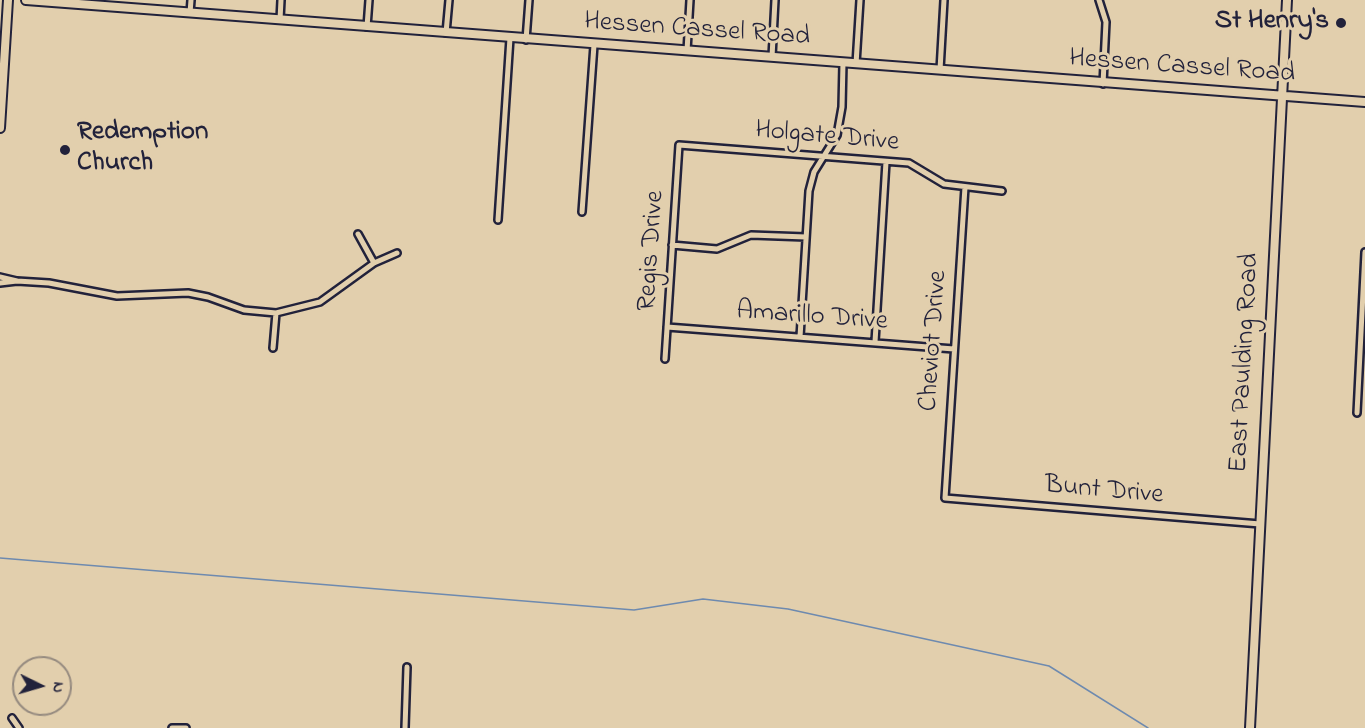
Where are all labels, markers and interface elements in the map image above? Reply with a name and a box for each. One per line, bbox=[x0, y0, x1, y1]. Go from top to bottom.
street label: Hessen Cassel Road bbox=[583, 7, 811, 55]
place label: St Henry's bbox=[1215, 7, 1329, 39]
marker: St Henry's bbox=[1334, 16, 1348, 30]
street label: Hessen Cassel Road bbox=[1068, 44, 1296, 92]
street label: Holgate Drive bbox=[754, 116, 900, 160]
place label: Redemption Church bbox=[77, 118, 208, 181]
marker: Redemption Church bbox=[58, 143, 72, 157]
street label: Regis Drive bbox=[633, 190, 673, 312]
street label: East Paulding Road bbox=[1224, 252, 1268, 474]
street label: Cheviot Drive bbox=[914, 269, 956, 413]
street label: Amarillo Drive bbox=[735, 297, 889, 339]
street label: Bunt Drive bbox=[1043, 471, 1165, 513]
north arrow bbox=[12, 656, 72, 716]
text: N bbox=[46, 681, 70, 694]

